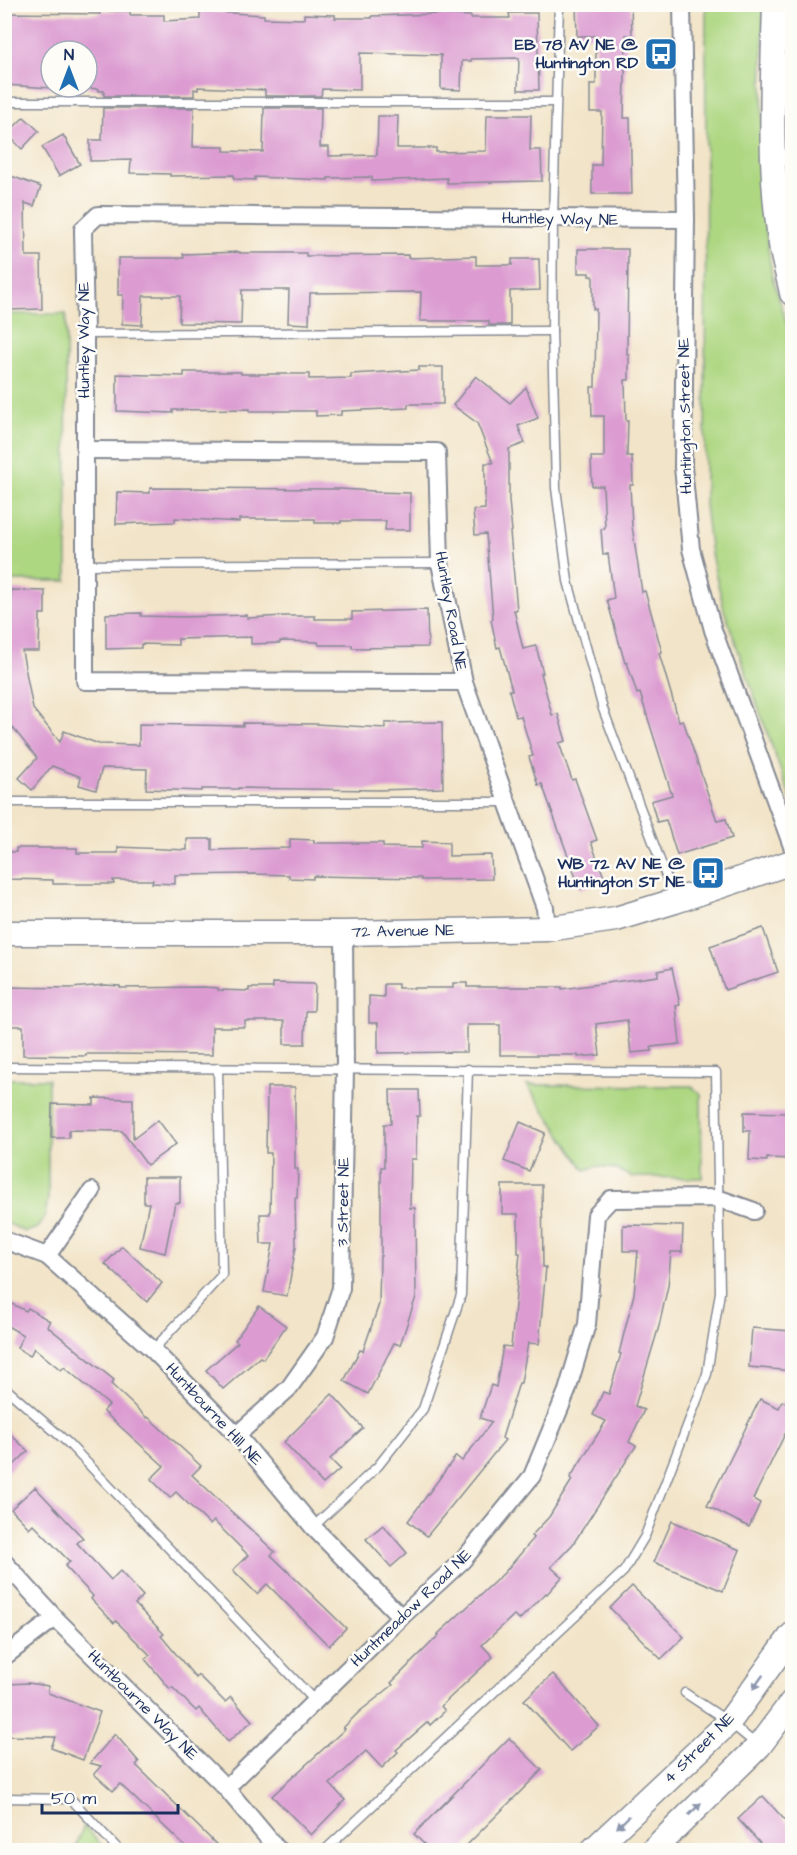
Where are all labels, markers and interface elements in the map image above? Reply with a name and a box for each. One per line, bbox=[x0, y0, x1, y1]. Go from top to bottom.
place label: EB 78 AV NE @ Huntington RD bbox=[515, 34, 639, 76]
bus stop icon: EB 78 AV NE @ Huntington RD bbox=[643, 36, 679, 72]
north arrow bbox=[39, 39, 99, 99]
text: N bbox=[64, 44, 74, 66]
street label: Huntley Way NE bbox=[502, 207, 619, 232]
street label: Huntley Way NE bbox=[73, 281, 96, 398]
street label: Huntington Street NE bbox=[673, 337, 698, 494]
street label: Huntley Road NE bbox=[429, 549, 472, 673]
place label: WB 72 AV NE @ Huntington ST NE bbox=[556, 853, 686, 895]
bus stop icon: WB 72 AV NE @ Huntington ST NE bbox=[690, 855, 726, 891]
street label: 72 Avenue NE bbox=[351, 919, 455, 943]
street label: 3 Street NE bbox=[331, 1156, 355, 1247]
street label: Huntbourne Hill NE bbox=[160, 1358, 268, 1471]
street label: Huntmeadow Road NE bbox=[346, 1544, 477, 1672]
street label: Huntbourne Way NE bbox=[82, 1645, 204, 1766]
one-way arrow bbox=[752, 1674, 764, 1690]
street label: 4 Street NE bbox=[658, 1707, 740, 1789]
scale bar bbox=[42, 1777, 178, 1815]
text: 50 m bbox=[51, 1786, 96, 1811]
one-way arrow bbox=[687, 1803, 701, 1817]
one-way arrow bbox=[617, 1815, 631, 1829]

